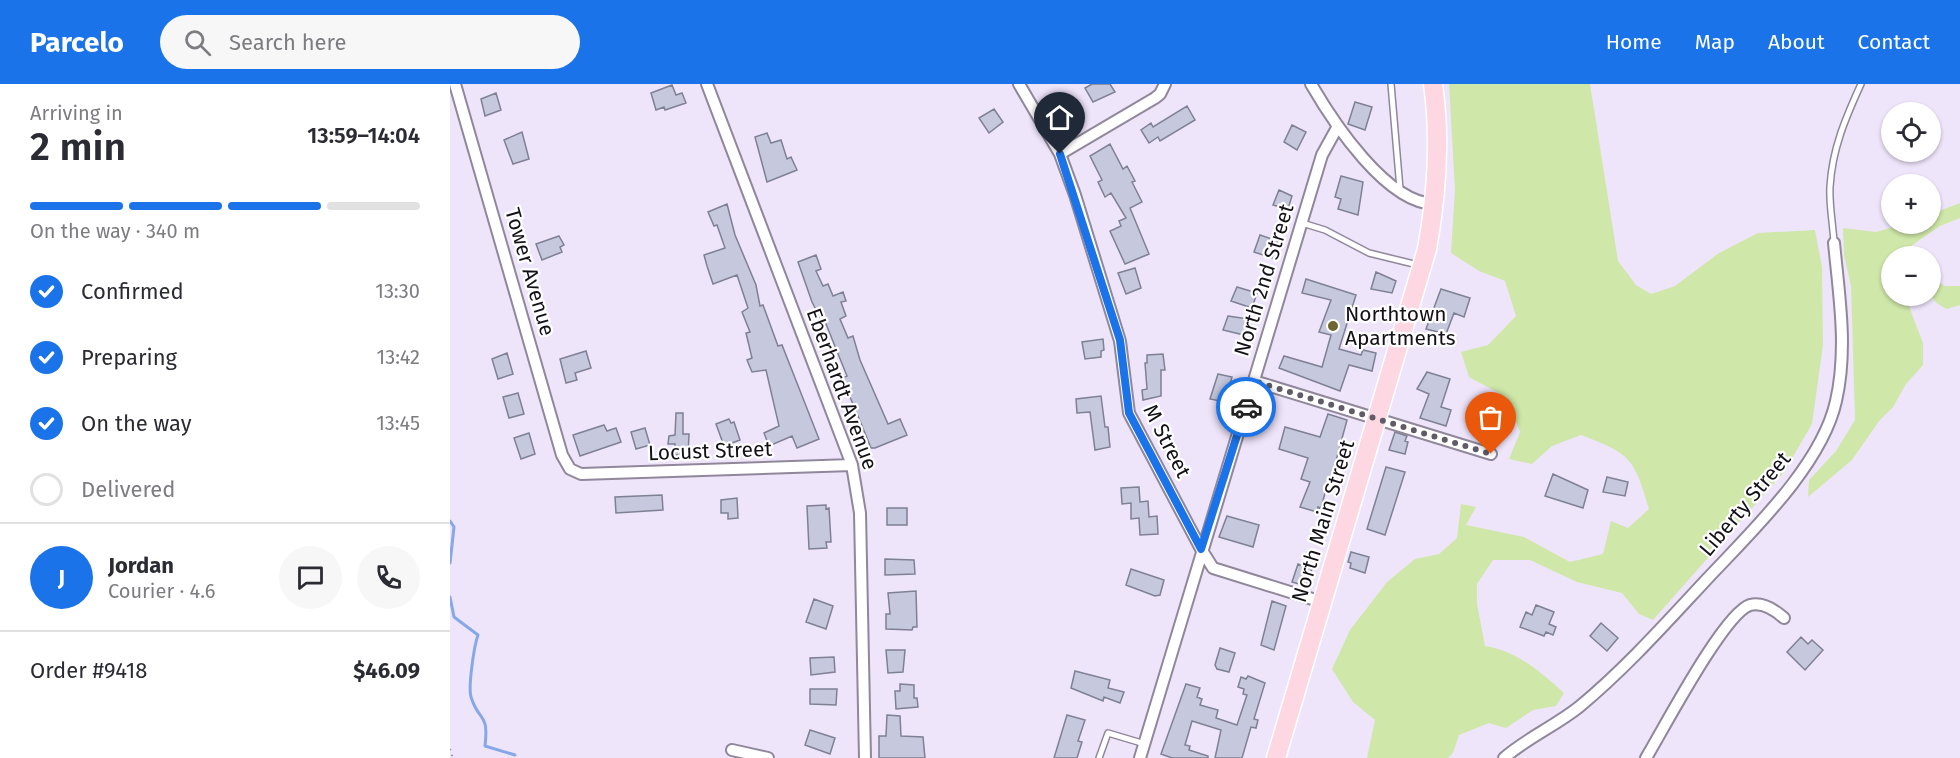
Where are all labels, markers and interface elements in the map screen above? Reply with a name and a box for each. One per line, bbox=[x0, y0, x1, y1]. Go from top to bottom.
search box bbox=[160, 15, 580, 69]
text: Parcelo bbox=[30, 26, 124, 59]
icon: search bbox=[181, 26, 214, 59]
text: Search here bbox=[229, 29, 346, 56]
text: Home bbox=[1606, 29, 1662, 55]
text: Map bbox=[1695, 29, 1735, 55]
text: About bbox=[1768, 29, 1825, 55]
text: Contact bbox=[1858, 29, 1930, 55]
pin bbox=[1034, 92, 1085, 154]
text: Arriving in bbox=[30, 101, 123, 125]
icon: home bbox=[1043, 101, 1076, 134]
map controls bbox=[1881, 102, 1941, 306]
button: locate bbox=[1881, 102, 1941, 162]
text: 13:59–14:04 bbox=[307, 122, 420, 149]
text: 2 min bbox=[30, 124, 126, 170]
button: + bbox=[1881, 174, 1941, 234]
street label: North 2nd Street bbox=[1228, 200, 1300, 359]
street label: Tower Avenue bbox=[499, 205, 561, 339]
text: On the way · 340 m bbox=[30, 219, 200, 243]
button: − bbox=[1881, 246, 1941, 306]
icon: check bbox=[30, 275, 63, 308]
text: Confirmed bbox=[81, 278, 184, 305]
text: 13:30 bbox=[375, 279, 420, 303]
place label: Northtown Apartments bbox=[1345, 301, 1456, 351]
street label: Eberhardt Avenue bbox=[801, 305, 883, 473]
marker: Northtown Apartments bbox=[1326, 319, 1340, 333]
icon: check bbox=[30, 341, 63, 374]
text: Preparing bbox=[81, 344, 177, 371]
text: 13:42 bbox=[377, 345, 420, 369]
courier bbox=[1216, 377, 1276, 437]
icon: car bbox=[1230, 391, 1263, 424]
pin bbox=[1465, 392, 1516, 454]
street label: M Street bbox=[1138, 400, 1197, 482]
icon: bag bbox=[1474, 401, 1507, 434]
icon: check bbox=[30, 407, 63, 440]
text: On the way bbox=[81, 410, 192, 437]
text: 13:45 bbox=[376, 411, 420, 435]
street label: Locust Street bbox=[647, 436, 773, 466]
street label: North Main Street bbox=[1286, 436, 1360, 605]
street label: Liberty Street bbox=[1694, 446, 1797, 562]
text: Delivered bbox=[81, 476, 176, 503]
button: chat bbox=[279, 546, 342, 609]
button: phone bbox=[357, 546, 420, 609]
text: Jordan bbox=[108, 552, 174, 579]
text: J bbox=[58, 564, 65, 591]
text: Courier · 4.6 bbox=[108, 579, 215, 603]
text: Order #9418 bbox=[30, 657, 147, 684]
text: $46.09 bbox=[353, 657, 420, 684]

